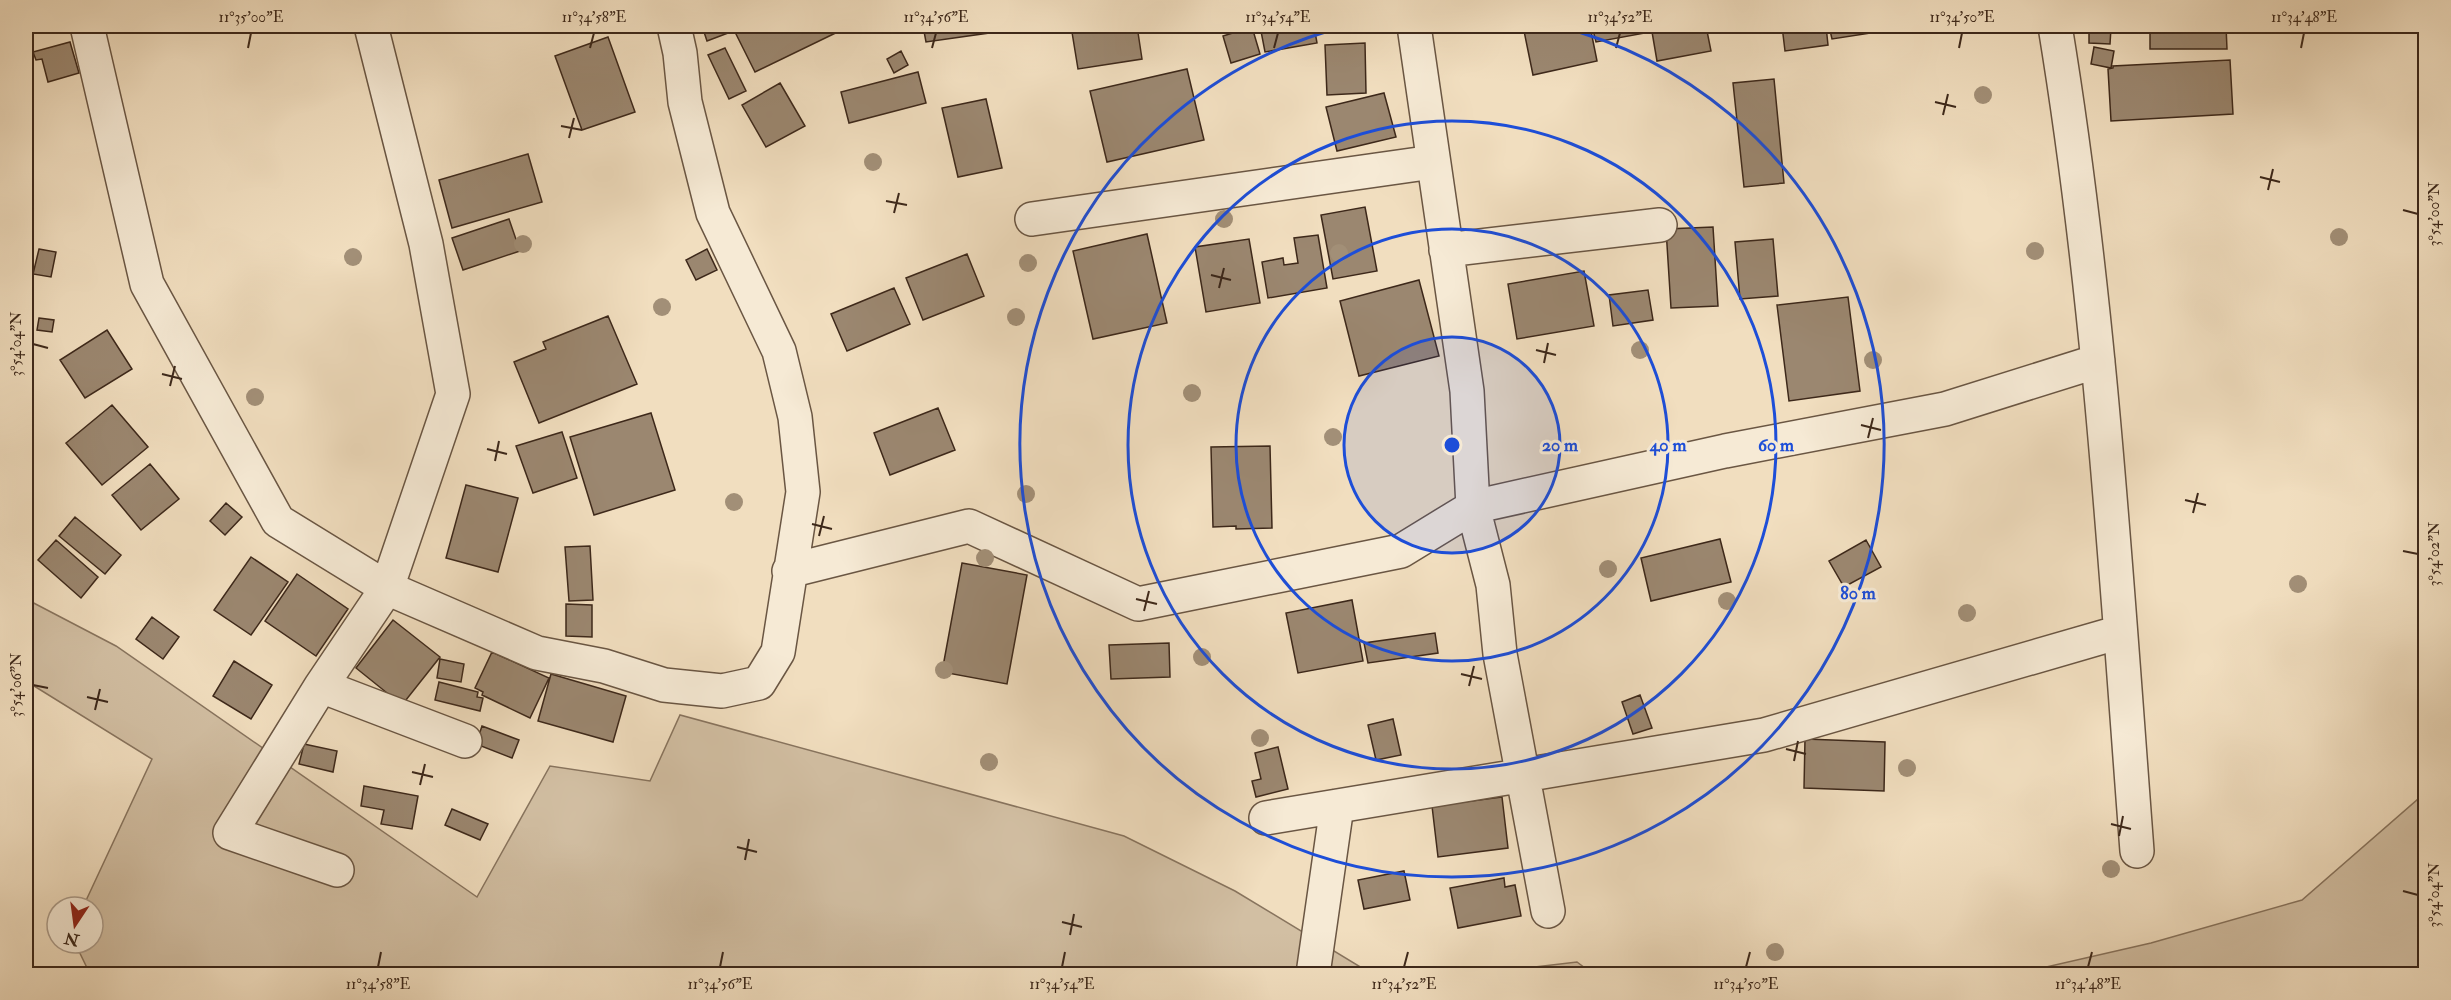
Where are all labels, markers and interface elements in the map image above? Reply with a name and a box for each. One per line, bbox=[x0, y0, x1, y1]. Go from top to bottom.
text: 11°35'00"E bbox=[219, 8, 284, 27]
text: 11°34'58"E bbox=[562, 8, 627, 27]
text: 11°34'56"E bbox=[903, 8, 969, 27]
text: 11°34'54"E bbox=[1245, 8, 1311, 27]
text: 11°34'52"E bbox=[1587, 8, 1653, 27]
text: 11°34'50"E bbox=[1929, 8, 1995, 27]
text: 11°34'48"E bbox=[2271, 8, 2337, 27]
text: 3°54'00"N bbox=[2425, 181, 2444, 246]
text: 3°54'04"N bbox=[7, 311, 26, 376]
text: 20 m bbox=[1542, 434, 1579, 457]
text: 40 m bbox=[1649, 434, 1687, 457]
text: 60 m bbox=[1758, 434, 1795, 457]
centre of rings bbox=[1442, 435, 1462, 455]
text: 3°54'02"N bbox=[2425, 521, 2444, 586]
text: 80 m bbox=[1840, 582, 1877, 605]
text: 3°54'06"N bbox=[7, 652, 26, 717]
text: 3°54'04"N bbox=[2425, 862, 2444, 927]
north arrow bbox=[45, 895, 105, 955]
text: N bbox=[62, 927, 82, 950]
text: 11°34'58"E bbox=[346, 975, 411, 994]
text: 11°34'56"E bbox=[687, 975, 753, 994]
text: 11°34'54"E bbox=[1029, 975, 1095, 994]
text: 11°34'52"E bbox=[1371, 975, 1437, 994]
text: 11°34'50"E bbox=[1713, 975, 1779, 994]
text: 11°34'48"E bbox=[2055, 975, 2121, 994]

